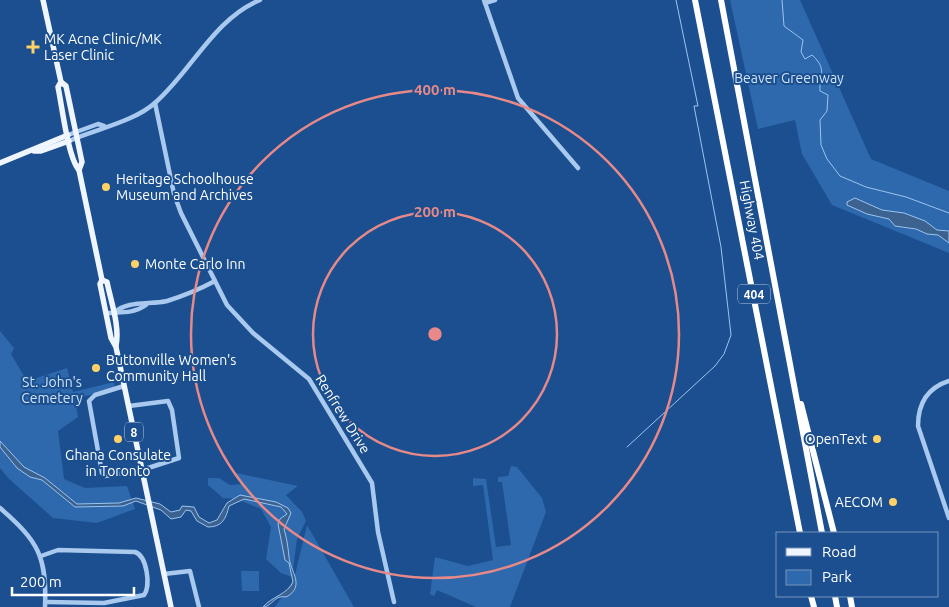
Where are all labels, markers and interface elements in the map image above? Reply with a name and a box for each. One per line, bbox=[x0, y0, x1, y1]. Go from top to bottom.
place label: MK Acne Clinic/MK Laser Clinic bbox=[44, 31, 162, 63]
marker: MK Acne Clinic/MK Laser Clinic bbox=[26, 40, 40, 54]
park label: Beaver Greenway bbox=[734, 70, 844, 86]
text: 400 m bbox=[414, 81, 456, 98]
place label: Heritage Schoolhouse Museum and Archives bbox=[116, 171, 254, 203]
street label: Highway 404 bbox=[736, 179, 768, 261]
marker: Heritage Schoolhouse Museum and Archives bbox=[100, 181, 112, 193]
text: 200 m bbox=[414, 203, 456, 220]
place label: Monte Carlo Inn bbox=[145, 256, 246, 272]
marker: Monte Carlo Inn bbox=[129, 258, 141, 270]
road number: 404 bbox=[738, 284, 770, 304]
centre of rings bbox=[426, 325, 444, 343]
place label: Buttonville Women's Community Hall bbox=[106, 352, 236, 384]
marker: Buttonville Women's Community Hall bbox=[90, 362, 102, 374]
street label: Renfrew Drive bbox=[312, 372, 374, 456]
park label: St. John's Cemetery bbox=[21, 374, 83, 406]
road number: 8 bbox=[125, 422, 143, 442]
place label: OpenText bbox=[805, 431, 867, 447]
marker: Ghana Consulate in Toronto bbox=[112, 433, 124, 445]
marker: OpenText bbox=[871, 433, 883, 445]
place label: Ghana Consulate in Toronto bbox=[65, 447, 171, 479]
place label: AECOM bbox=[835, 494, 883, 510]
marker: AECOM bbox=[887, 496, 899, 508]
legend bbox=[776, 532, 939, 597]
text: Road bbox=[822, 543, 857, 560]
scale bar bbox=[12, 564, 135, 596]
text: Park bbox=[822, 568, 852, 585]
text: 200 m bbox=[20, 573, 62, 590]

